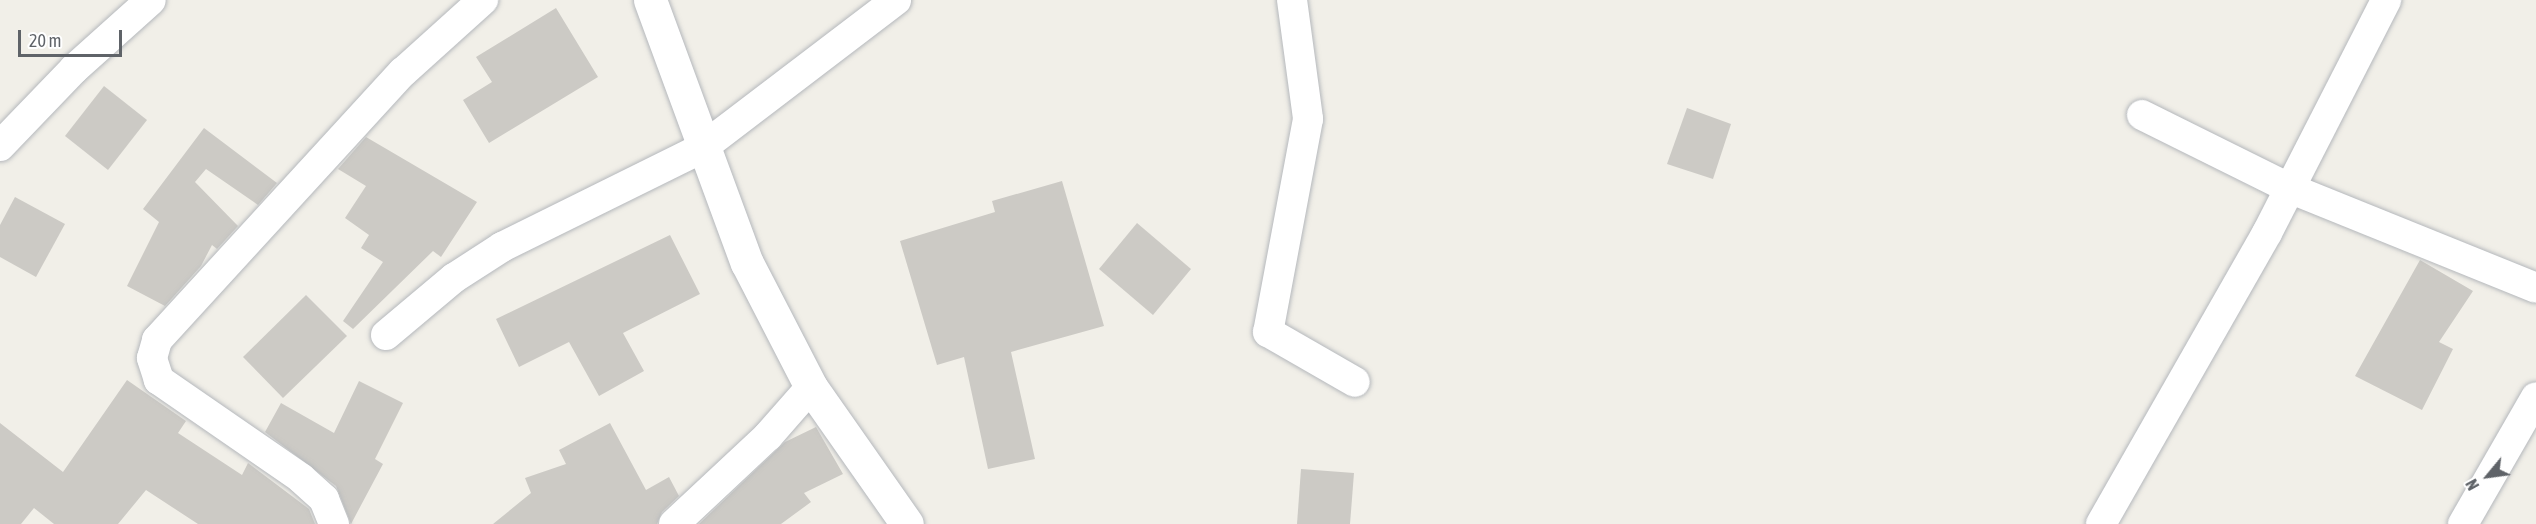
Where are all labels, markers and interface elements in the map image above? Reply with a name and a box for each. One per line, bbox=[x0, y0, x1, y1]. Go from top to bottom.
scale bar bbox=[21, 18, 124, 56]
text: 20 m bbox=[29, 30, 61, 51]
north arrow bbox=[2458, 446, 2518, 506]
text: N bbox=[2462, 476, 2482, 493]

